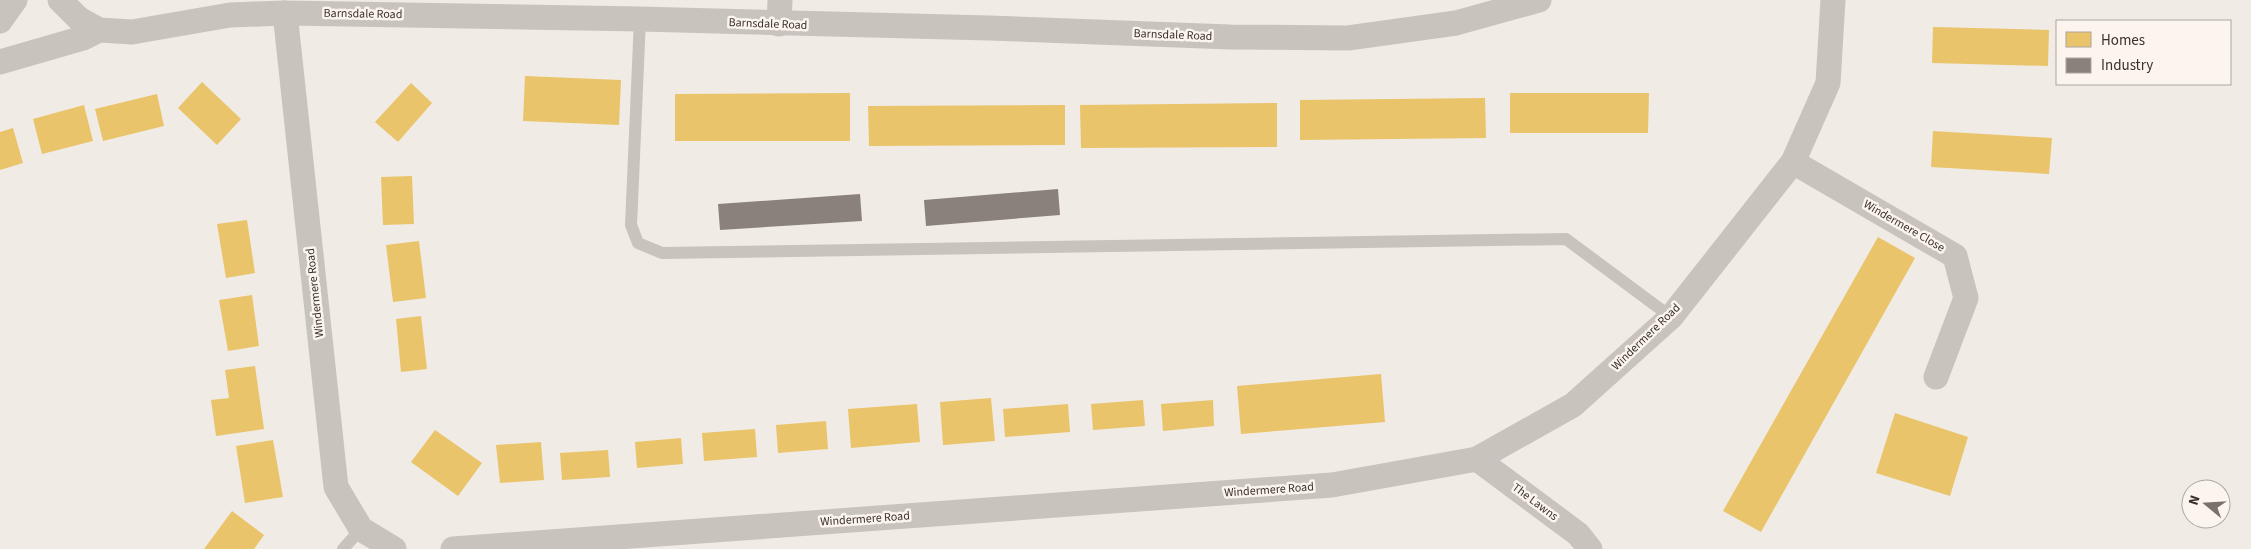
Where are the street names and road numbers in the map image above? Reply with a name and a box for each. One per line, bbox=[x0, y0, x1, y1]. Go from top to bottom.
street label: Barnsdale Road bbox=[323, 5, 403, 23]
street label: Barnsdale Road bbox=[728, 14, 808, 34]
street label: Barnsdale Road bbox=[1133, 25, 1213, 45]
street label: Windermere Close bbox=[1860, 196, 1948, 256]
street label: Windermere Road bbox=[302, 247, 328, 339]
street label: Windermere Road bbox=[1608, 300, 1684, 374]
street label: Windermere Road bbox=[1224, 478, 1314, 502]
street label: The Lawns bbox=[1509, 479, 1561, 525]
street label: Windermere Road bbox=[820, 507, 910, 531]

